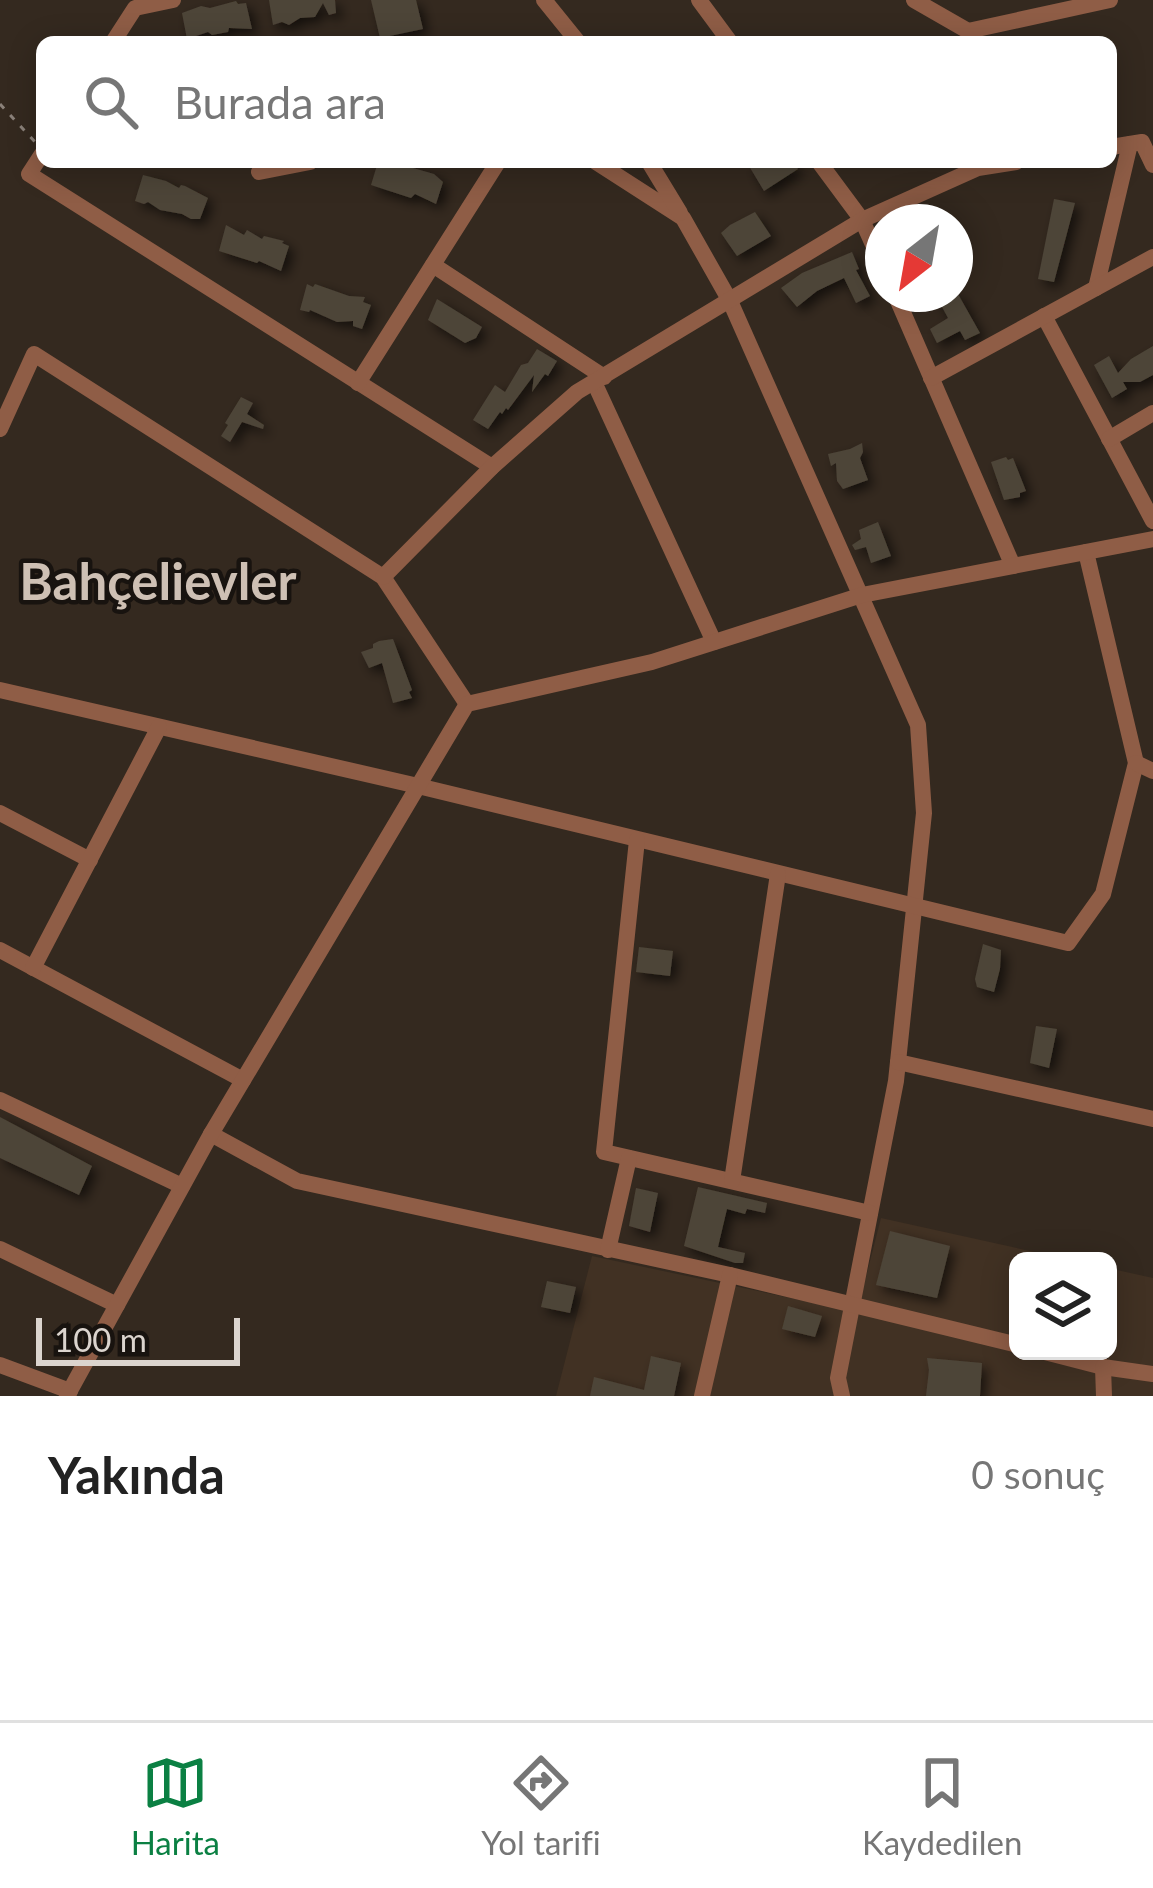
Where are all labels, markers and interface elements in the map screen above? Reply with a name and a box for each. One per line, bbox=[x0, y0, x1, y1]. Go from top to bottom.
search box bbox=[36, 36, 1117, 168]
icon: search bbox=[78, 69, 144, 135]
text: Burada ara bbox=[174, 75, 386, 129]
north arrow bbox=[865, 204, 973, 312]
district label: Bahçelievler bbox=[19, 550, 297, 611]
map controls bbox=[1009, 1252, 1117, 1360]
button: layers bbox=[1009, 1252, 1117, 1360]
scale bar bbox=[36, 1312, 240, 1365]
text: 100 m bbox=[54, 1319, 147, 1359]
text: Yakında bbox=[48, 1444, 225, 1505]
text: 0 sonuç bbox=[971, 1451, 1105, 1497]
tab: Harita bbox=[131, 1750, 220, 1862]
tab: Yol tarifi bbox=[481, 1750, 601, 1862]
tab: Kaydedilen bbox=[862, 1750, 1022, 1862]

